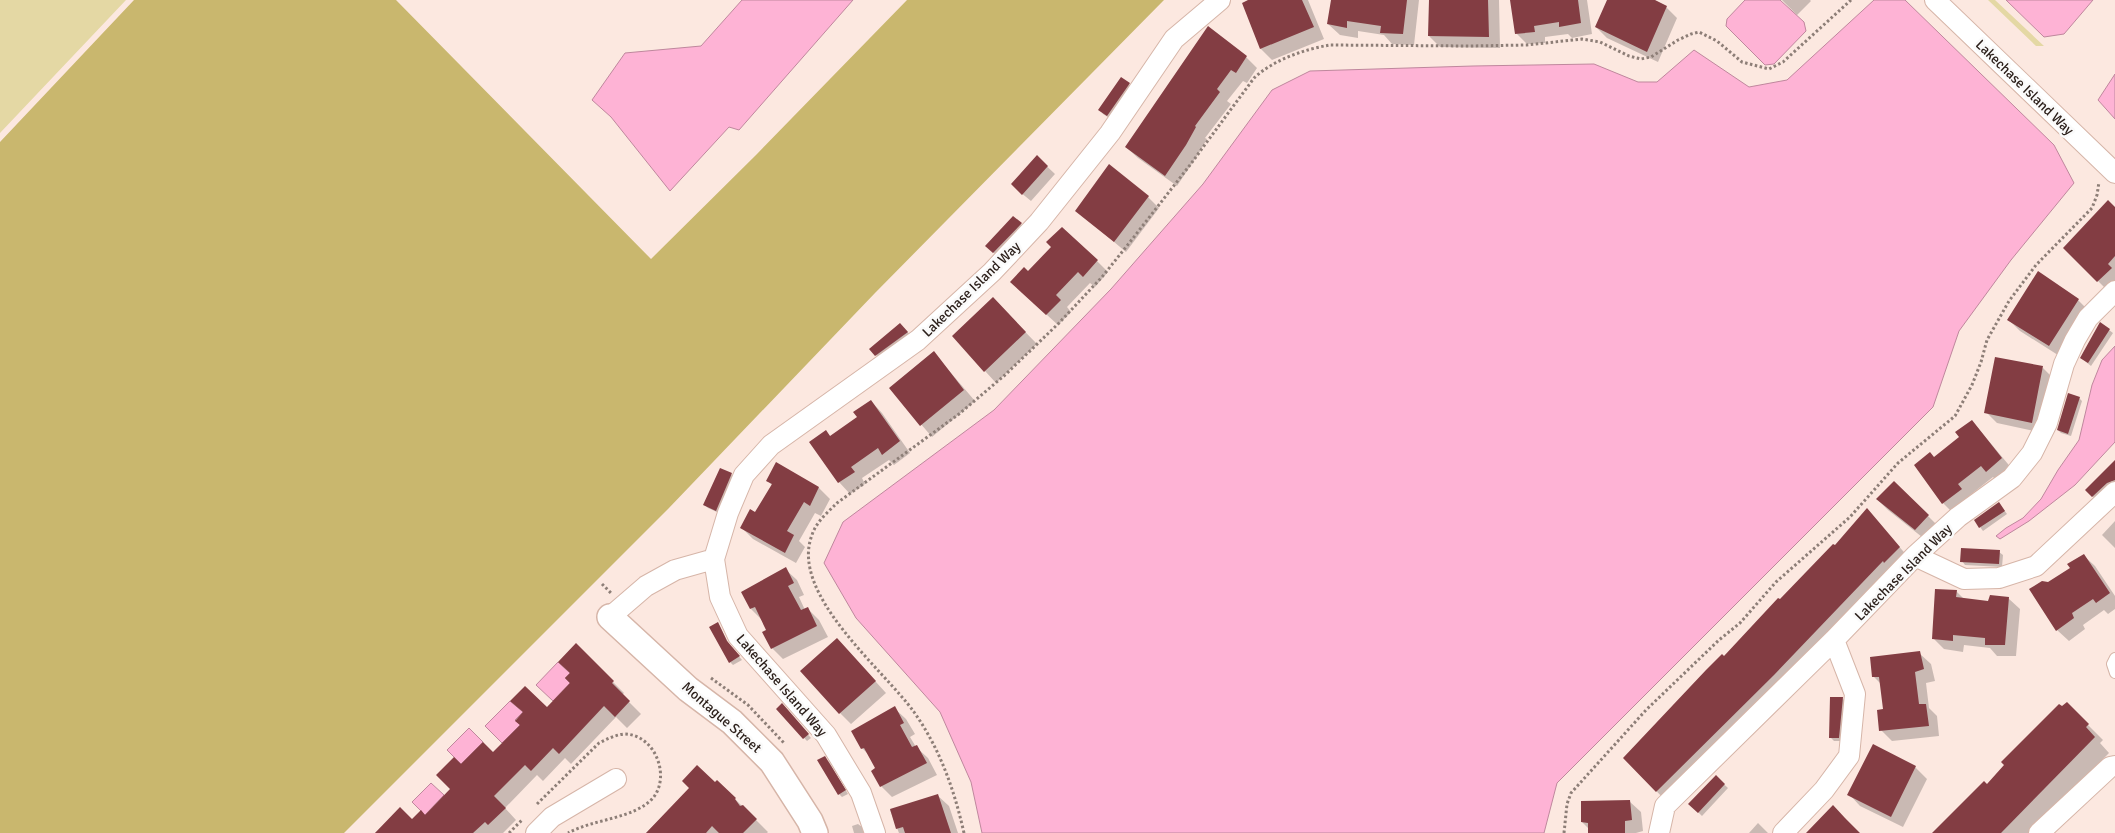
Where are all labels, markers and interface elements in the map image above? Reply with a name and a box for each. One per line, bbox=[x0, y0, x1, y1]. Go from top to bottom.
street label: Lakechase Island Way bbox=[1972, 36, 2078, 139]
street label: Lakechase Island Way bbox=[919, 238, 1024, 341]
street label: Lakechase Island Way bbox=[1851, 520, 1956, 624]
street label: Lakechase Island Way bbox=[733, 631, 831, 740]
street label: Montague Street bbox=[678, 678, 765, 757]

